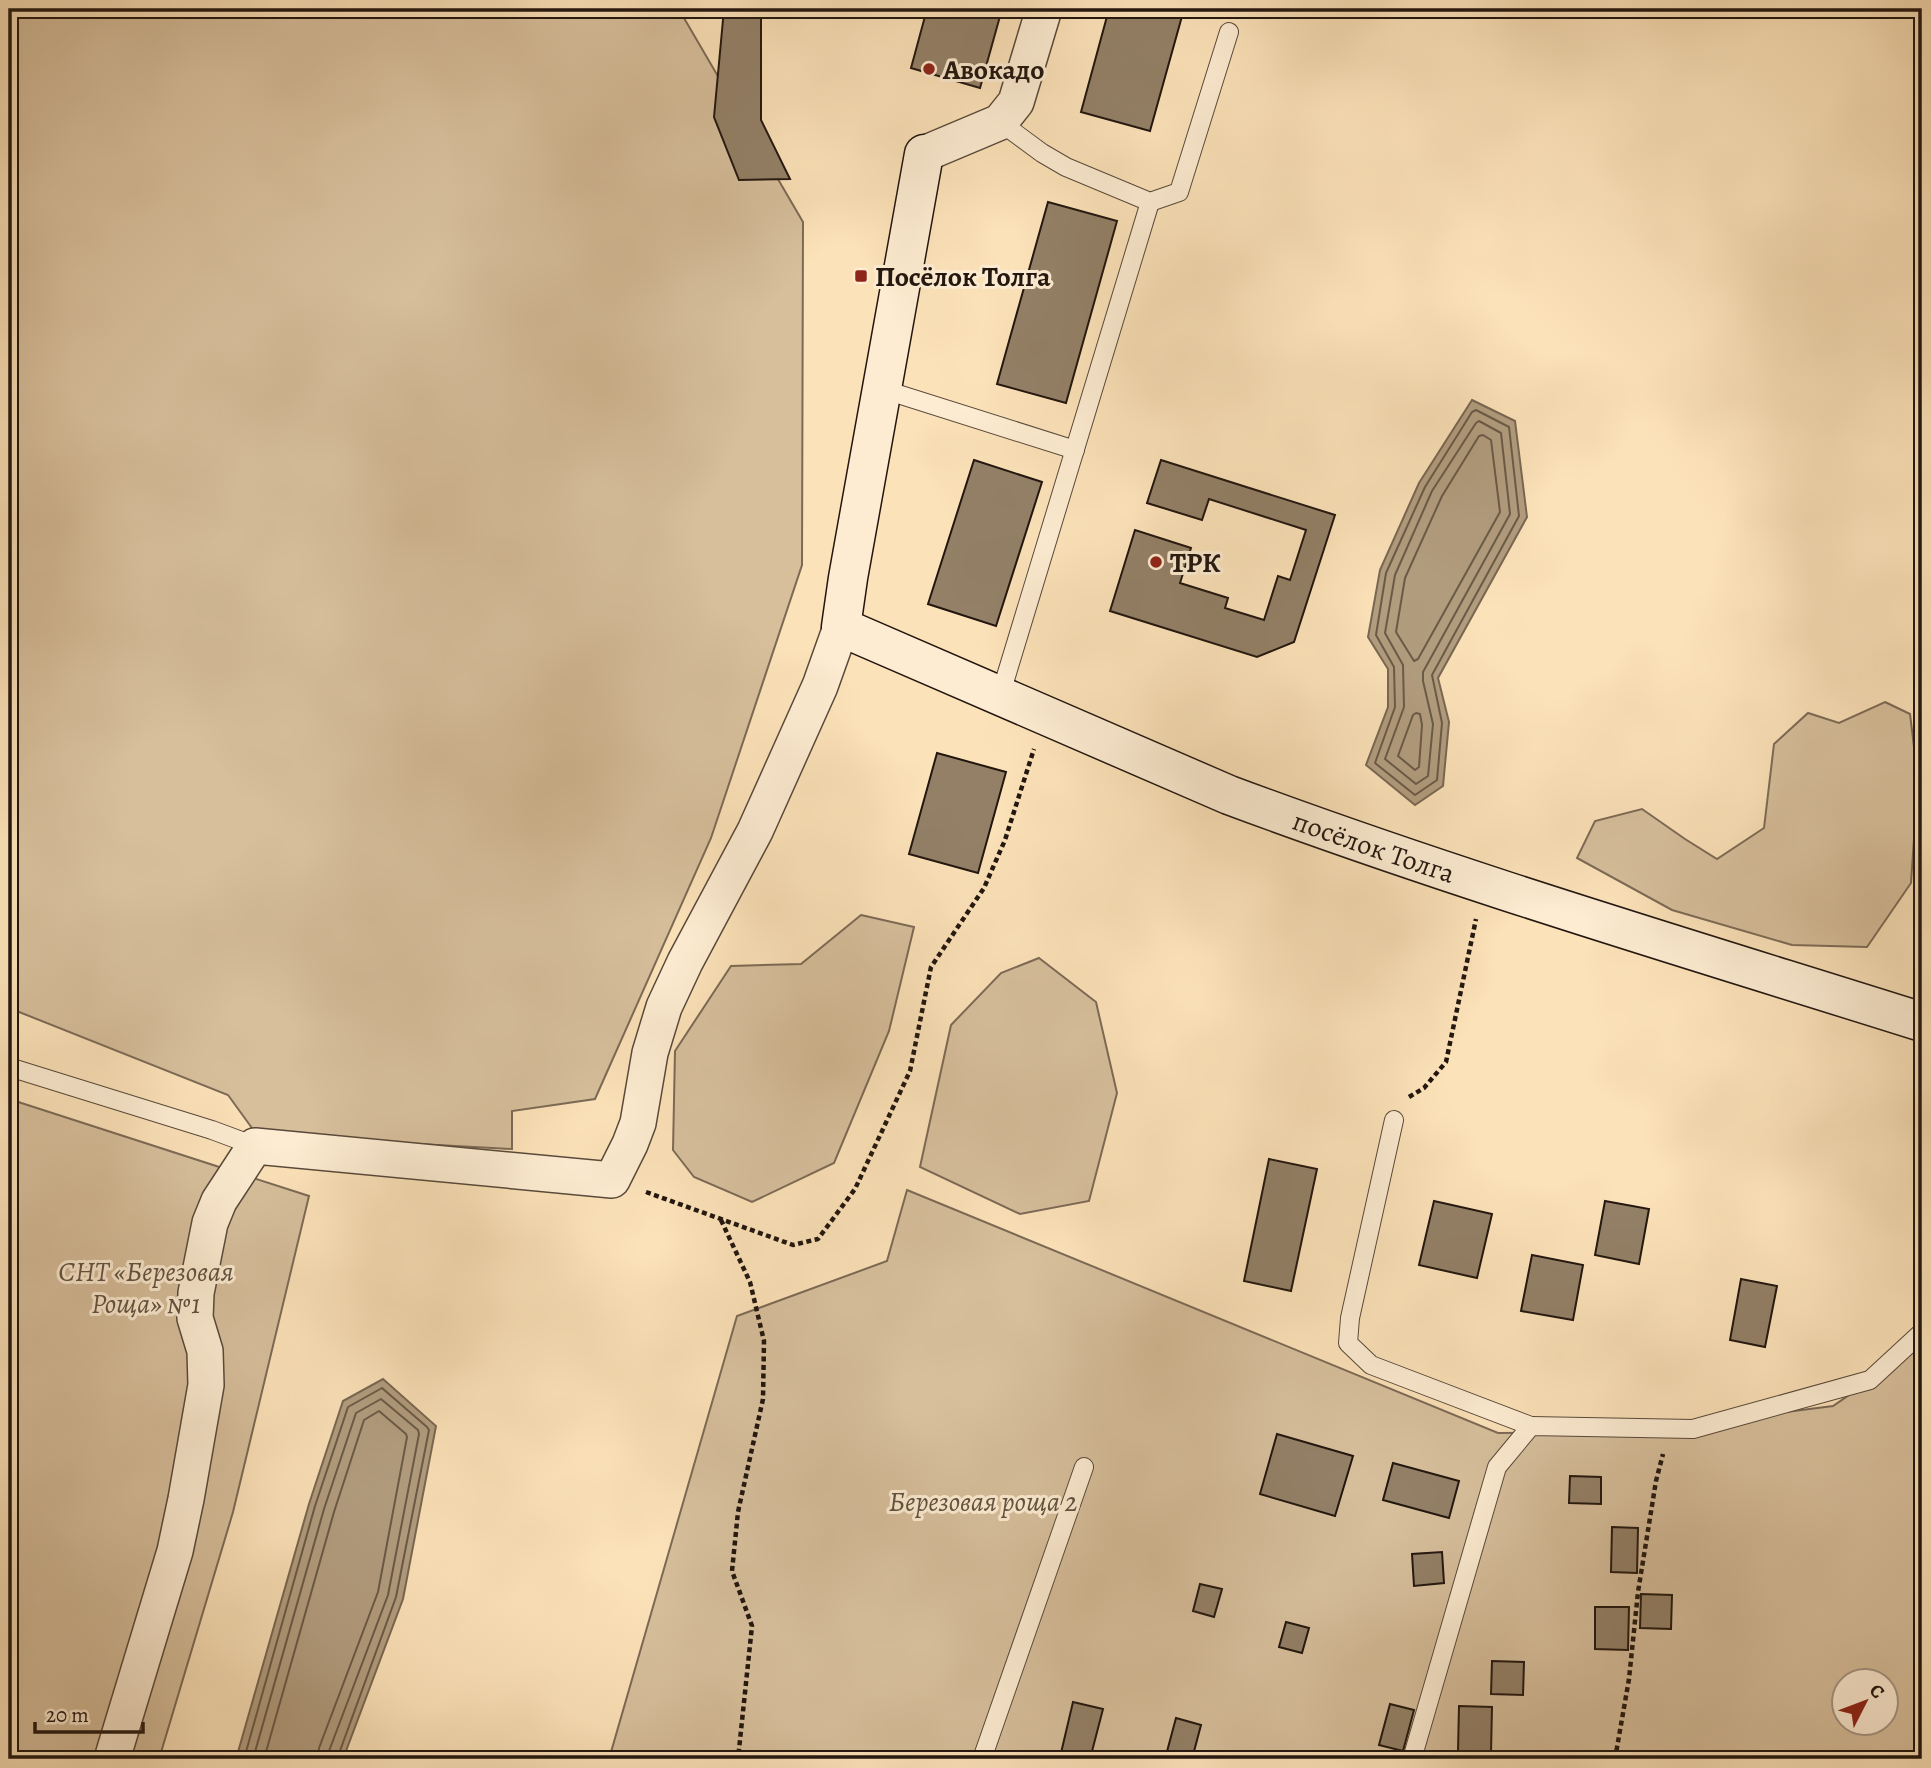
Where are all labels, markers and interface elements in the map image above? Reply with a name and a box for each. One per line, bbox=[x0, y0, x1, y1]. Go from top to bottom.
place label: Авокадо bbox=[942, 51, 1044, 89]
marker: Авокадо bbox=[921, 61, 937, 77]
place label: Посёлок Толга bbox=[875, 258, 1051, 296]
marker: Посёлок Толга bbox=[853, 268, 869, 284]
place label: ТРК bbox=[1170, 544, 1221, 582]
marker: ТРК bbox=[1148, 554, 1164, 570]
street label: посёлок Толга bbox=[1287, 802, 1460, 893]
park label: СНТ «Березовая Роща» №1 bbox=[58, 1253, 234, 1323]
park label: Березовая роща 2 bbox=[889, 1483, 1077, 1521]
north arrow bbox=[1829, 1666, 1899, 1736]
text: С bbox=[1863, 1678, 1890, 1704]
scale bar bbox=[35, 1691, 144, 1735]
text: 20 m bbox=[46, 1701, 89, 1729]

